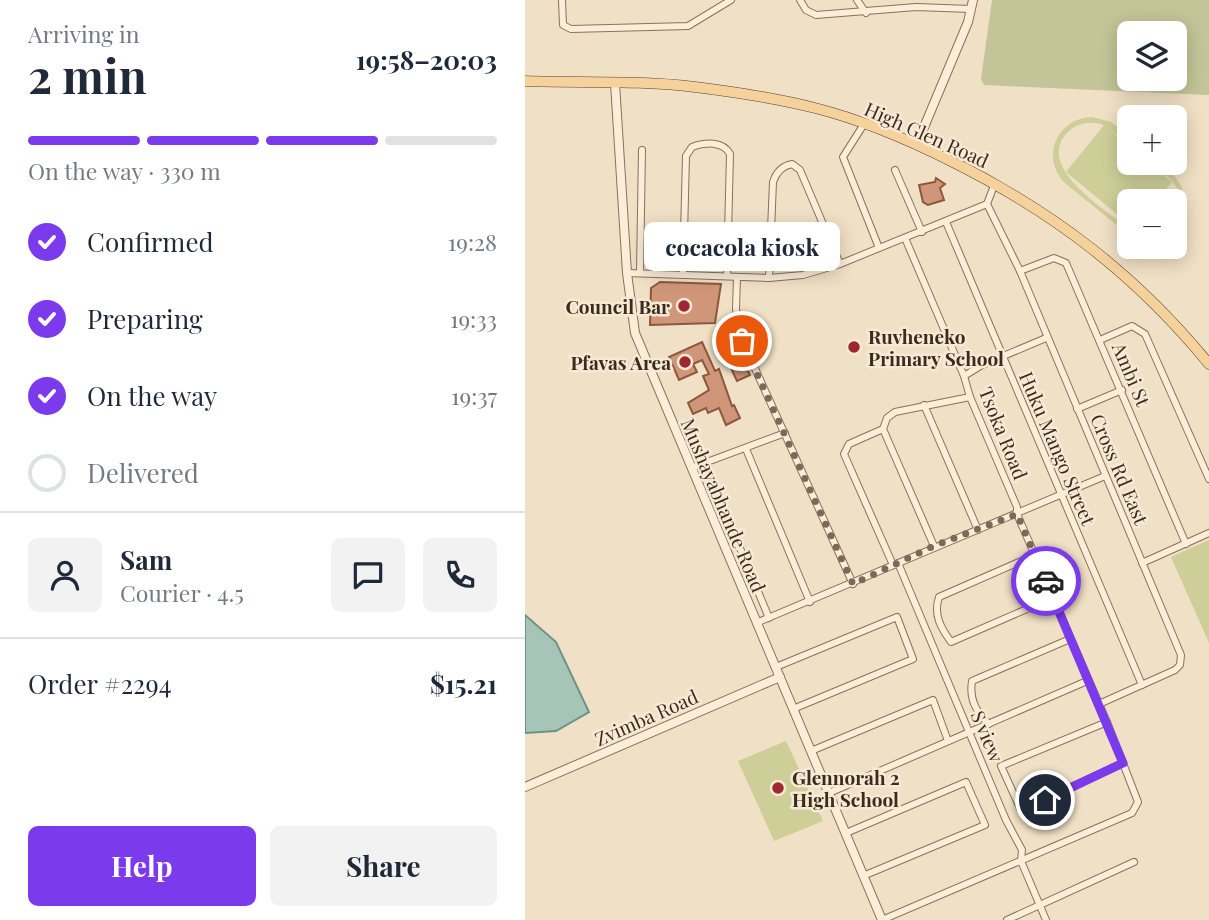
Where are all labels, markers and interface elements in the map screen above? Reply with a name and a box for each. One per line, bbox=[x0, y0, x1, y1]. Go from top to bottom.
text: Arriving in bbox=[28, 18, 140, 49]
map controls bbox=[1117, 21, 1187, 259]
button: layers bbox=[1117, 21, 1187, 91]
text: 19:58–20:03 bbox=[356, 42, 497, 77]
text: 2 min bbox=[28, 44, 147, 106]
street label: High Glen Road bbox=[861, 95, 993, 173]
button: + bbox=[1117, 105, 1187, 175]
text: On the way · 330 m bbox=[28, 155, 221, 186]
button: − bbox=[1117, 189, 1187, 259]
callout: cocacola kiosk bbox=[644, 222, 840, 271]
icon: check bbox=[28, 223, 66, 261]
text: Confirmed bbox=[87, 224, 214, 259]
text: 19:28 bbox=[448, 226, 497, 257]
text: cocacola kiosk bbox=[665, 231, 819, 262]
place label: Council Bar bbox=[565, 293, 670, 319]
marker: Council Bar bbox=[676, 298, 692, 314]
icon: check bbox=[28, 300, 66, 338]
text: Preparing bbox=[87, 301, 203, 336]
text: 19:33 bbox=[450, 303, 497, 334]
pin bbox=[712, 311, 772, 371]
icon: bag bbox=[723, 322, 761, 360]
place label: Ruvheneko Primary School bbox=[868, 323, 1004, 371]
street label: Ambi St bbox=[1107, 337, 1157, 410]
marker: Ruvheneko Primary School bbox=[846, 339, 862, 355]
place label: Pfavas Area bbox=[570, 349, 671, 375]
marker: Pfavas Area bbox=[677, 354, 693, 370]
street label: Huku Mango Street bbox=[1014, 367, 1102, 529]
icon: check bbox=[28, 377, 66, 415]
text: On the way bbox=[87, 378, 217, 413]
text: 19:37 bbox=[451, 380, 497, 411]
street label: Tsoka Road bbox=[974, 383, 1034, 483]
street label: Cross Rd East bbox=[1085, 410, 1155, 528]
street label: Mushayabhande Road bbox=[676, 414, 772, 596]
text: Delivered bbox=[87, 455, 199, 490]
button: person bbox=[28, 538, 102, 612]
button: chat bbox=[331, 538, 405, 612]
button: phone bbox=[423, 538, 497, 612]
text: Sam bbox=[120, 542, 172, 577]
courier bbox=[1011, 546, 1081, 616]
icon: car bbox=[1027, 562, 1065, 600]
text: Courier · 4.5 bbox=[120, 577, 244, 608]
text: Order #2294 bbox=[28, 666, 172, 701]
text: $15.21 bbox=[430, 666, 497, 701]
street label: Zvimba Road bbox=[590, 683, 702, 751]
street label: S view bbox=[966, 706, 1011, 766]
place label: Glennorah 2 High School bbox=[792, 764, 900, 812]
pin bbox=[1015, 770, 1075, 830]
marker: Glennorah 2 High School bbox=[770, 780, 786, 796]
icon: home bbox=[1026, 781, 1064, 819]
button: Help bbox=[28, 826, 256, 906]
button: Share bbox=[270, 826, 497, 906]

